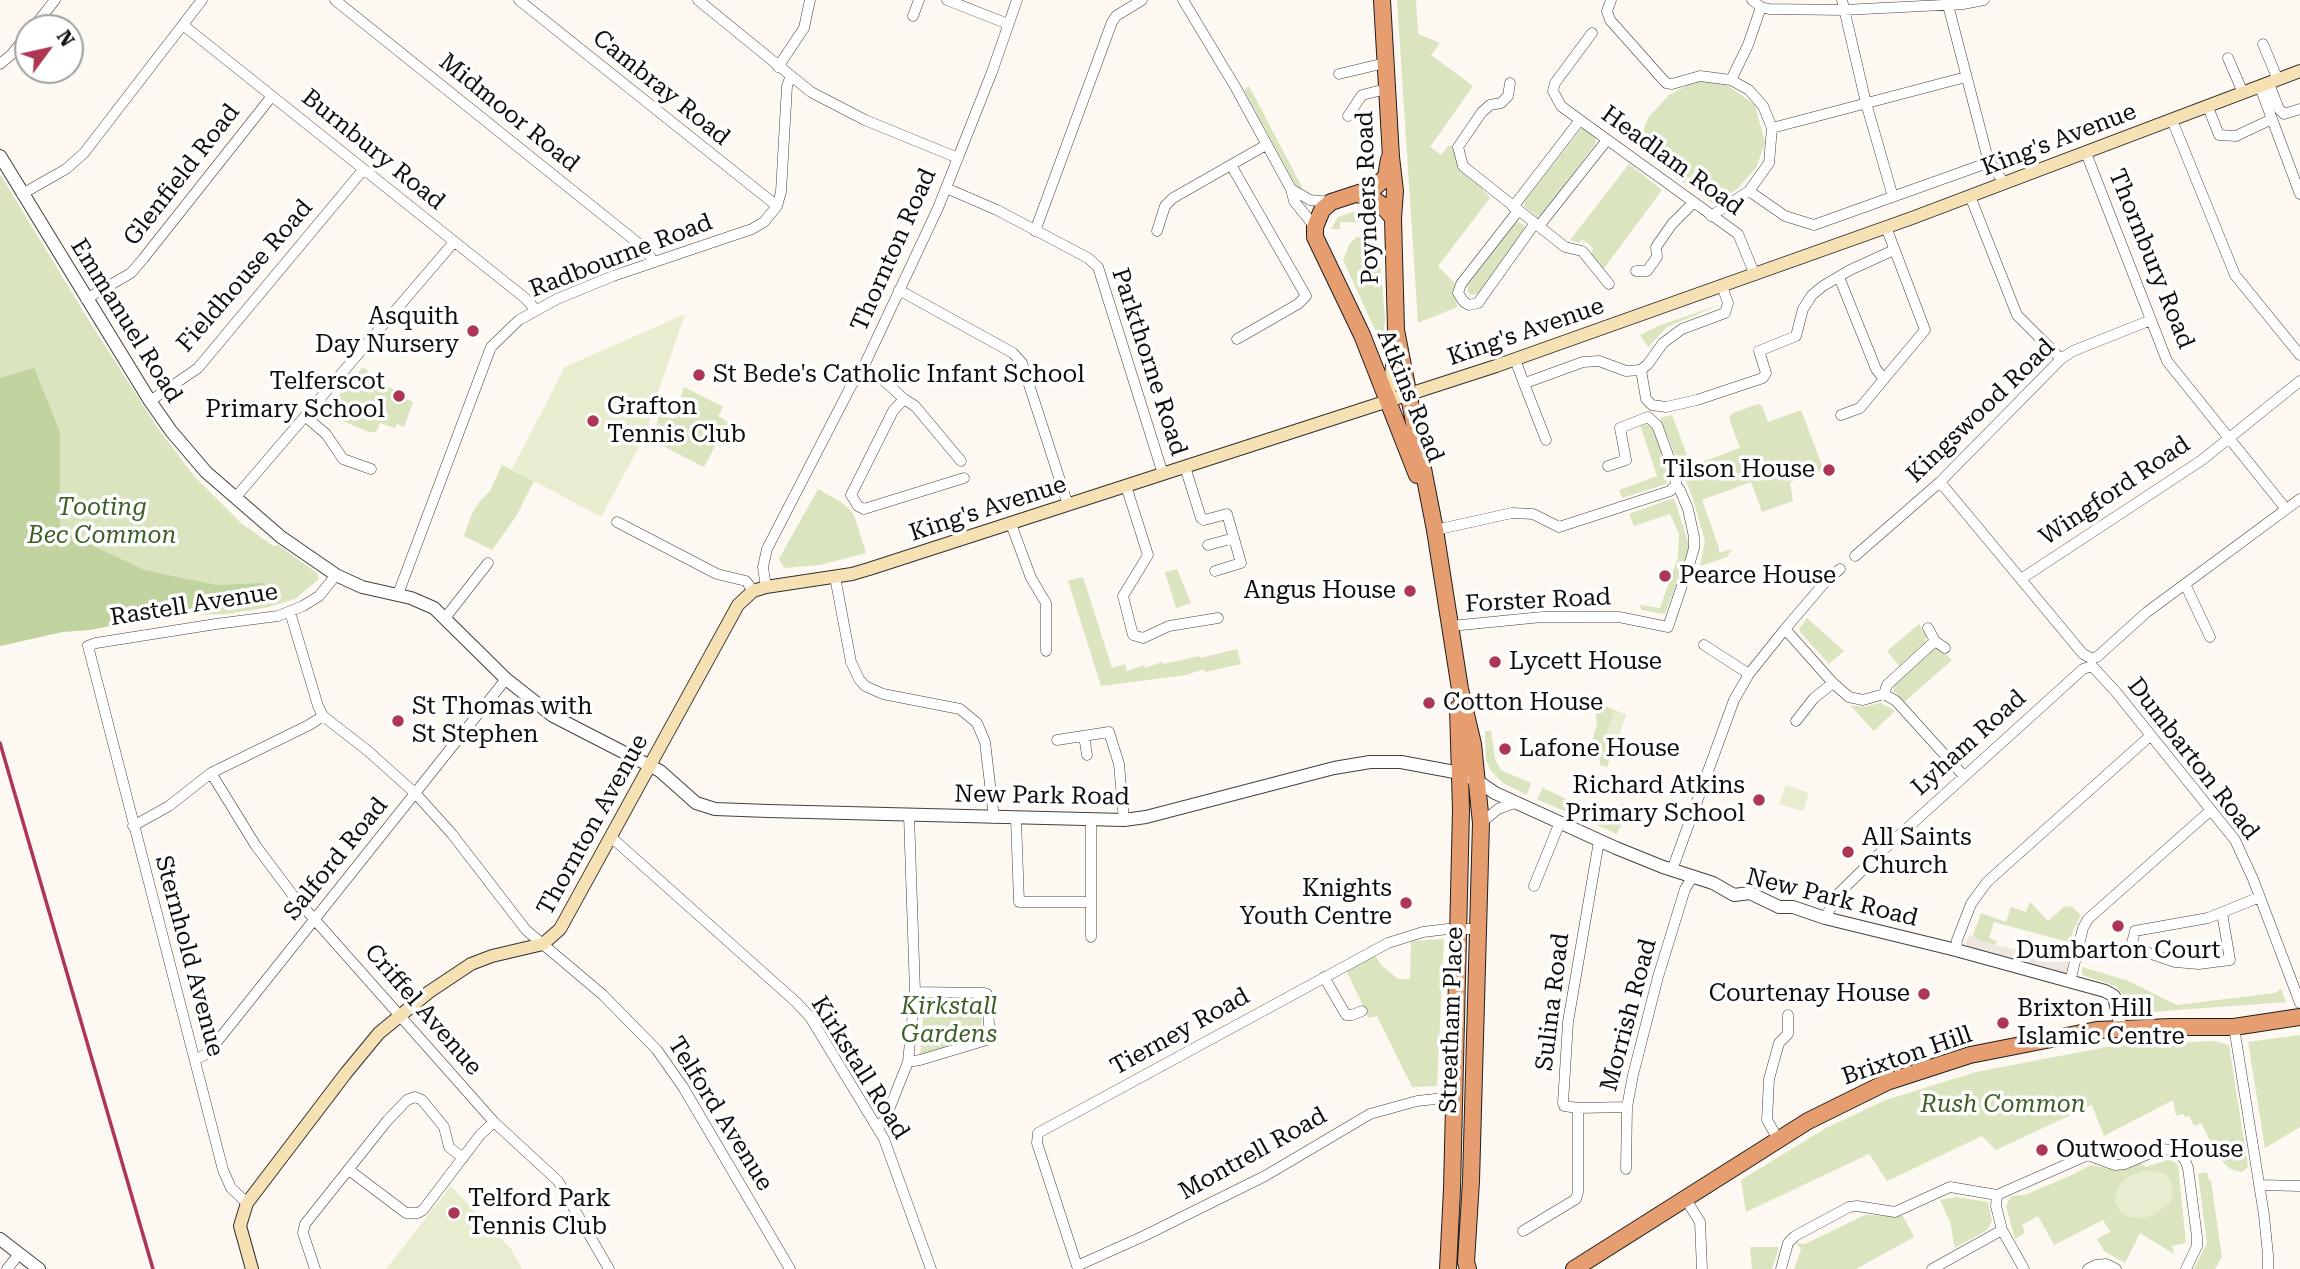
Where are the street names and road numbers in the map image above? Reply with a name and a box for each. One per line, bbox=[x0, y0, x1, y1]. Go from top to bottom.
street label: Cambray Road bbox=[586, 24, 736, 152]
street label: Midmoor Road bbox=[433, 48, 585, 178]
street label: Burnbury Road bbox=[296, 83, 450, 217]
street label: King's Avenue bbox=[1978, 97, 2140, 183]
street label: Glenfield Road bbox=[118, 99, 246, 251]
street label: Headlam Road bbox=[1595, 100, 1749, 222]
street label: Poynders Road bbox=[1351, 111, 1385, 285]
street label: Thornton Road bbox=[845, 164, 943, 336]
street label: Thornbury Road bbox=[2102, 165, 2200, 353]
street label: Fieldhouse Road bbox=[171, 194, 319, 358]
street label: Radbourne Road bbox=[526, 208, 716, 304]
street label: Emmanuel Road bbox=[64, 234, 188, 408]
street label: Parkthorne Road bbox=[1105, 265, 1193, 459]
street label: King's Avenue bbox=[1444, 292, 1608, 372]
street label: Atkins Road bbox=[1370, 326, 1450, 466]
street label: Kingswood Road bbox=[1901, 333, 2061, 489]
street label: Wingford Road bbox=[2034, 430, 2196, 552]
street label: King's Avenue bbox=[906, 470, 1070, 548]
street label: Rastell Avenue bbox=[108, 578, 280, 632]
street label: Forster Road bbox=[1464, 583, 1612, 619]
street label: Dumbarton Road bbox=[2121, 672, 2265, 846]
street label: Lyham Road bbox=[1906, 684, 2032, 802]
street label: Thornton Avenue bbox=[531, 729, 655, 921]
street label: New Park Road bbox=[954, 780, 1130, 812]
street label: Salford Road bbox=[278, 792, 394, 926]
street label: Sternhold Avenue bbox=[148, 852, 230, 1060]
street label: New Park Road bbox=[1743, 863, 1921, 933]
street label: Streatham Place bbox=[1434, 926, 1470, 1114]
street label: Sulina Road bbox=[1530, 931, 1576, 1073]
street label: Morrish Road bbox=[1595, 936, 1663, 1094]
street label: Criffel Avenue bbox=[358, 938, 488, 1082]
street label: Tierney Road bbox=[1106, 982, 1254, 1082]
street label: Kirkstall Road bbox=[805, 991, 915, 1145]
street label: Brixton Hill bbox=[1838, 1020, 1976, 1092]
street label: Telford Avenue bbox=[661, 1032, 779, 1196]
street label: Montrell Road bbox=[1174, 1102, 1332, 1206]

